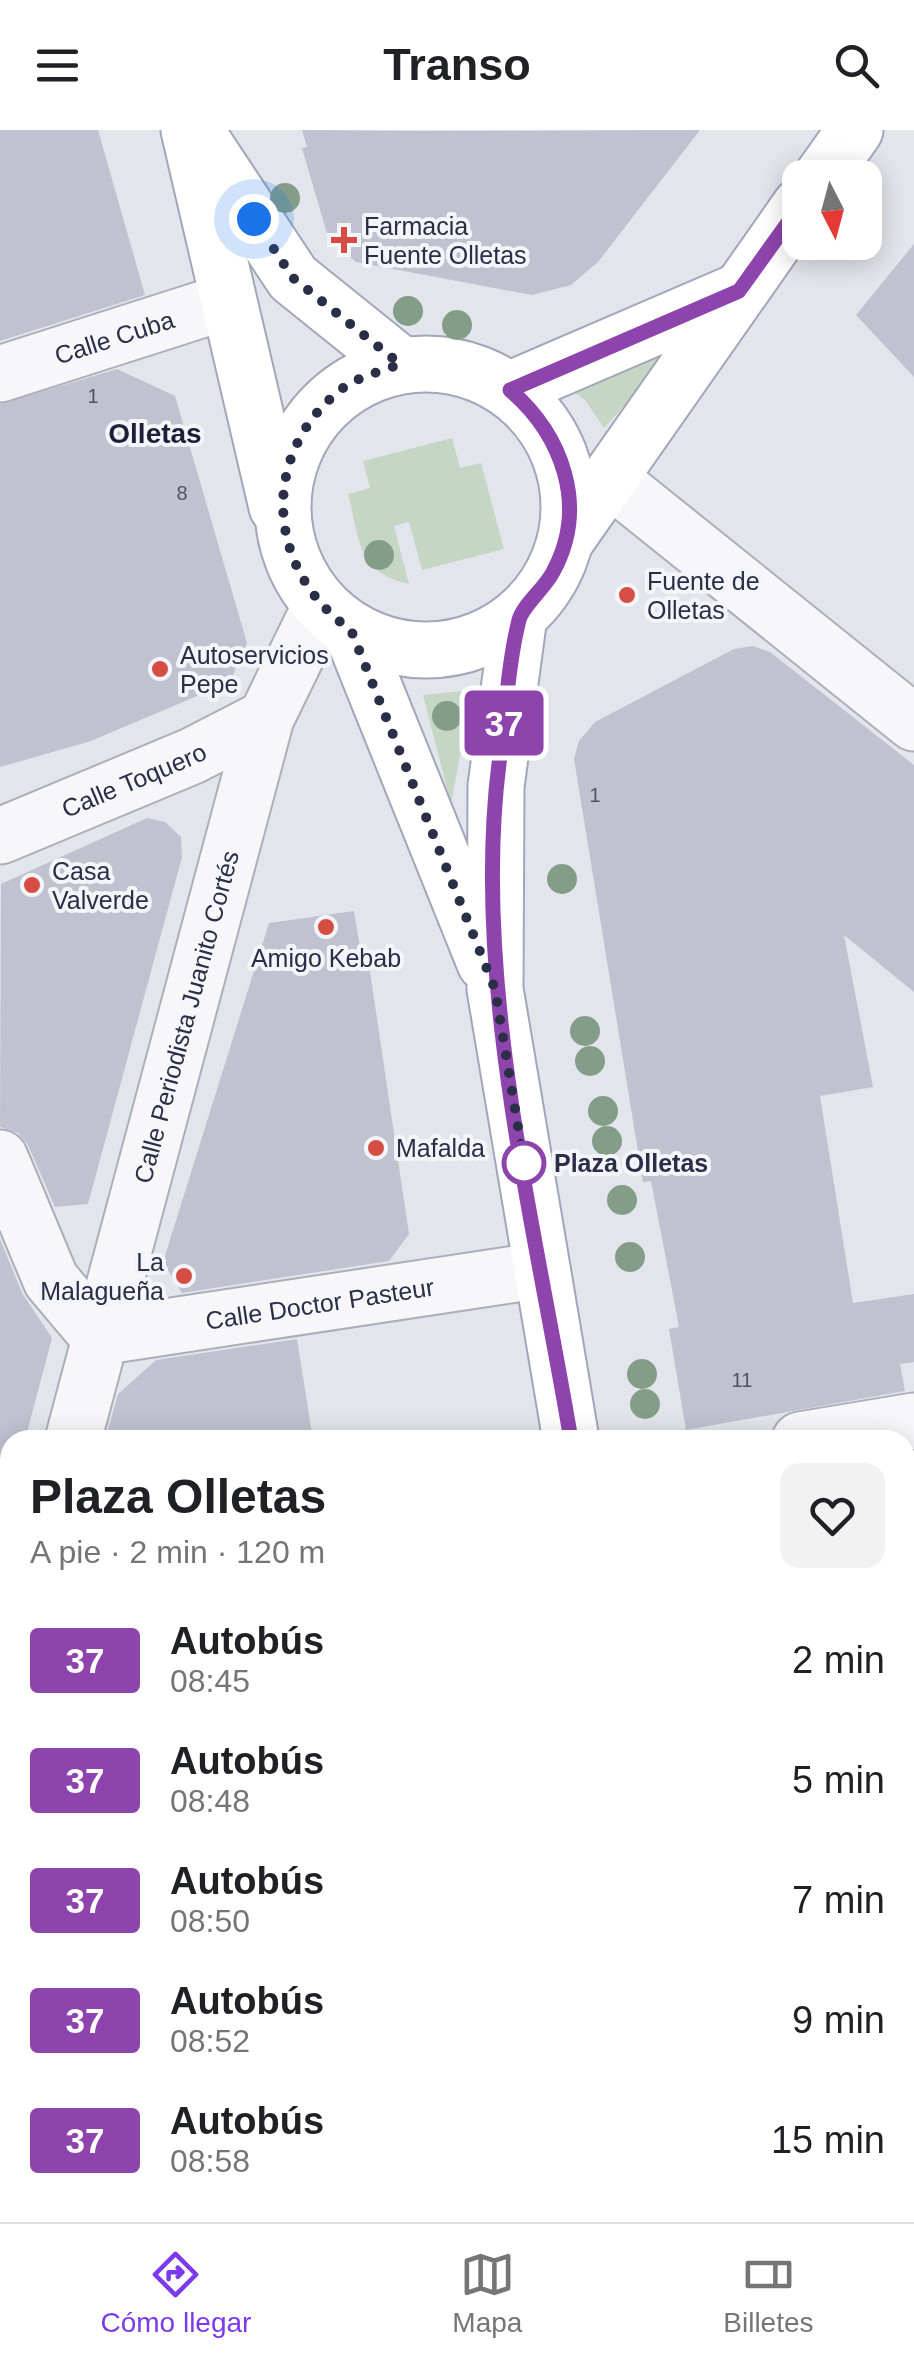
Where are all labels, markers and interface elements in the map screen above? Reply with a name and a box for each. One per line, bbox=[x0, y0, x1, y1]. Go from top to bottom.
icon: menu bbox=[30, 38, 85, 93]
icon: search bbox=[829, 38, 884, 93]
text: Transo bbox=[383, 39, 531, 90]
north arrow bbox=[782, 160, 882, 260]
map controls bbox=[782, 160, 882, 260]
your location bbox=[229, 194, 279, 244]
place label: Farmacia Fuente Olletas bbox=[364, 212, 527, 269]
marker: Farmacia Fuente Olletas bbox=[333, 229, 355, 251]
street label: Calle Cuba bbox=[51, 305, 178, 370]
house number: 1 bbox=[87, 385, 99, 407]
district label: Olletas bbox=[108, 418, 202, 449]
house number: 8 bbox=[176, 482, 188, 504]
place label: Fuente de Olletas bbox=[647, 567, 760, 624]
marker: Fuente de Olletas bbox=[616, 584, 638, 606]
place label: Autoservicios Pepe bbox=[180, 641, 329, 698]
marker: Autoservicios Pepe bbox=[149, 658, 171, 680]
line badge: 37 bbox=[459, 690, 549, 756]
text: 37 bbox=[485, 704, 523, 743]
street label: Calle Toquero bbox=[57, 737, 211, 823]
house number: 1 bbox=[589, 784, 601, 806]
street label: Calle Periodista Juanito Cortés bbox=[128, 847, 244, 1186]
place label: Casa Valverde bbox=[52, 857, 149, 914]
marker: Casa Valverde bbox=[21, 874, 43, 896]
marker: Amigo Kebab bbox=[315, 916, 337, 938]
place label: Amigo Kebab bbox=[251, 944, 401, 972]
place label: Mafalda bbox=[396, 1134, 485, 1162]
marker: Mafalda bbox=[365, 1137, 387, 1159]
marker: Plaza Olletas bbox=[503, 1142, 545, 1184]
place label: Plaza Olletas bbox=[554, 1149, 708, 1177]
place label: La Malagueña bbox=[40, 1248, 164, 1305]
marker: La Malagueña bbox=[173, 1265, 195, 1287]
street label: Calle Doctor Pasteur bbox=[204, 1273, 436, 1335]
house number: 11 bbox=[732, 1369, 752, 1391]
button: heart bbox=[780, 1463, 885, 1568]
text: Plaza Olletas bbox=[30, 1470, 326, 1523]
text: A pie · 2 min · 120 m bbox=[30, 1534, 325, 1570]
text: Autobús bbox=[170, 1620, 324, 1662]
text: 2 min bbox=[792, 1639, 885, 1681]
text: 37 bbox=[66, 1641, 104, 1680]
text: 08:45 bbox=[170, 1663, 250, 1699]
text: Autobús bbox=[170, 1740, 324, 1782]
text: 5 min bbox=[792, 1759, 885, 1801]
text: 37 bbox=[66, 1761, 104, 1800]
text: 08:48 bbox=[170, 1783, 250, 1819]
text: Autobús bbox=[170, 1860, 324, 1902]
text: 7 min bbox=[792, 1879, 885, 1921]
text: 37 bbox=[66, 1881, 104, 1920]
text: 08:50 bbox=[170, 1903, 250, 1939]
text: Autobús bbox=[170, 1980, 324, 2022]
text: 9 min bbox=[792, 1999, 885, 2041]
text: 37 bbox=[66, 2001, 104, 2040]
text: 08:52 bbox=[170, 2023, 250, 2059]
text: Autobús bbox=[170, 2100, 324, 2142]
text: 15 min bbox=[771, 2119, 885, 2161]
text: 37 bbox=[66, 2121, 104, 2160]
text: 08:58 bbox=[170, 2143, 250, 2179]
tab: Cómo llegar bbox=[100, 2247, 251, 2339]
tab: Mapa bbox=[452, 2247, 522, 2339]
tab: Billetes bbox=[723, 2247, 814, 2339]

